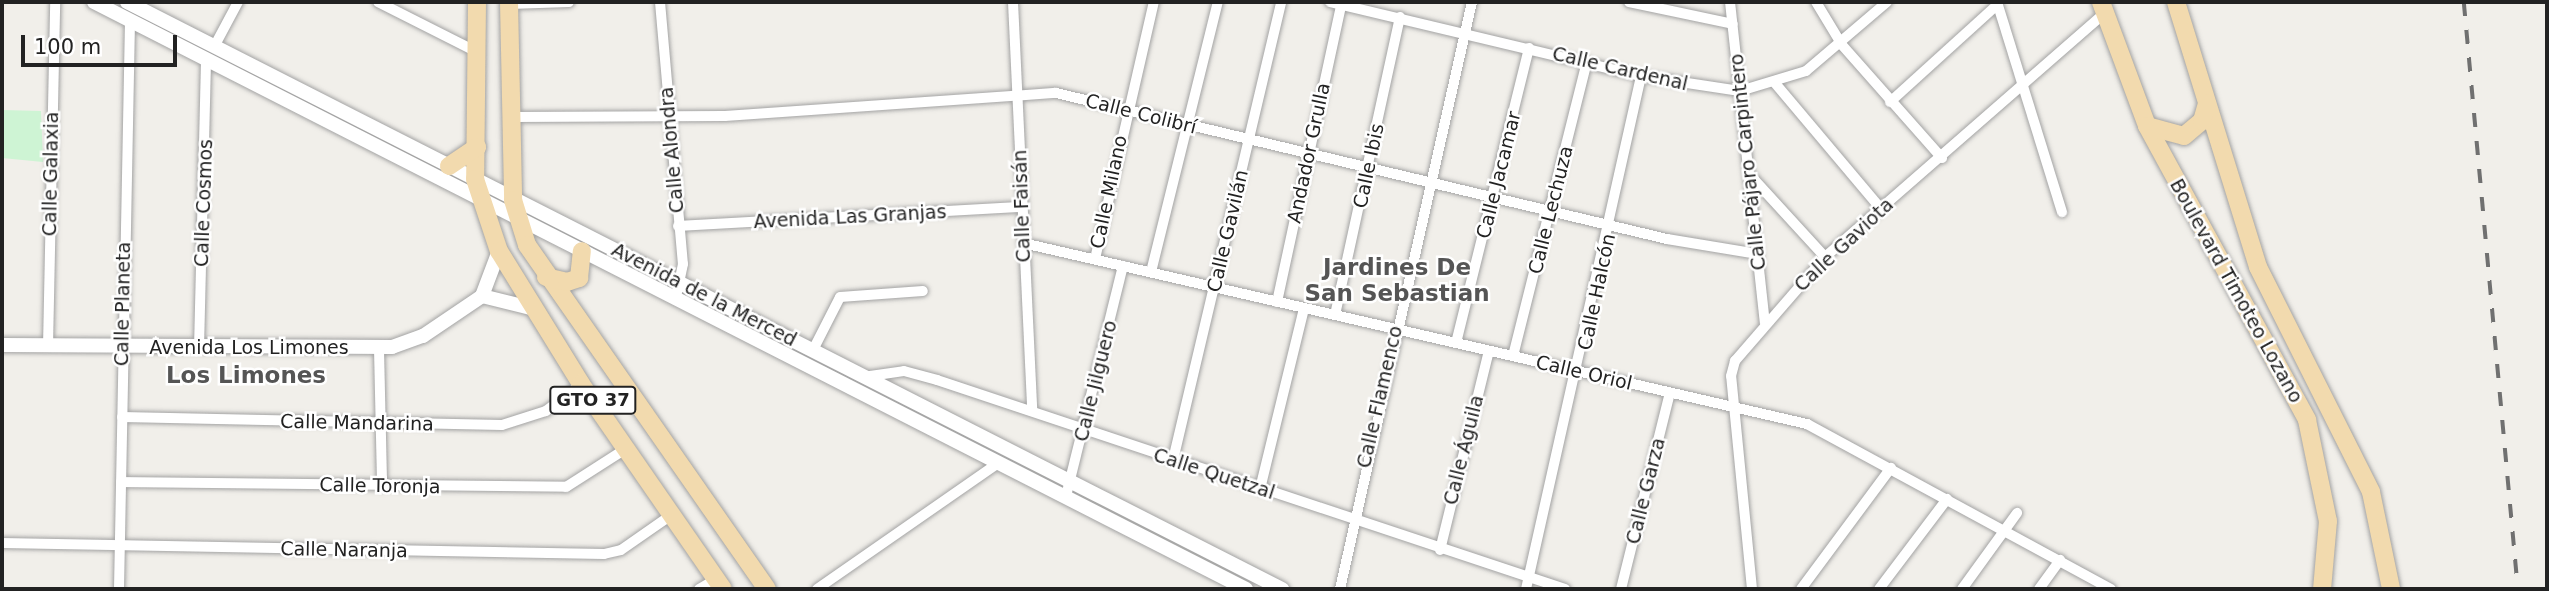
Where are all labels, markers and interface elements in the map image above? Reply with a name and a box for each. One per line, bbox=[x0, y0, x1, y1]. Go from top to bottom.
scale bar bbox=[24, 21, 180, 65]
text: 100 m bbox=[34, 35, 101, 59]
street label: Calle Cardenal bbox=[1550, 42, 1690, 96]
street label: Calle Pájaro Carpintero bbox=[1725, 53, 1771, 271]
street label: Andador Grulla bbox=[1283, 81, 1335, 225]
street label: Calle Alondra bbox=[655, 86, 689, 214]
street label: Calle Colibrí bbox=[1083, 89, 1199, 139]
street label: Calle Jacamar bbox=[1472, 109, 1526, 241]
street label: Calle Galaxia bbox=[39, 111, 63, 237]
street label: Calle Ibis bbox=[1349, 122, 1389, 210]
street label: Calle Milano bbox=[1086, 133, 1132, 251]
street label: Calle Cosmos bbox=[190, 139, 218, 267]
street label: Calle Lechuza bbox=[1524, 144, 1578, 276]
street label: Calle Faisán bbox=[1009, 149, 1035, 263]
street label: Calle Gavilán bbox=[1203, 168, 1253, 294]
street label: Boulevard Timoteo Lozano bbox=[2165, 175, 2307, 407]
street label: Calle Gaviota bbox=[1790, 193, 1898, 297]
street label: Avenida Las Granjas bbox=[753, 201, 947, 233]
street label: Calle Halcón bbox=[1574, 232, 1620, 352]
street label: Avenida de la Merced bbox=[608, 238, 800, 352]
street label: Calle Planeta bbox=[111, 242, 135, 366]
district label: Jardines De San Sebastian bbox=[1304, 253, 1490, 307]
street label: Calle Jilguero bbox=[1070, 318, 1122, 444]
street label: Calle Flamenco bbox=[1353, 324, 1407, 470]
street label: Avenida Los Limones bbox=[149, 337, 349, 359]
street label: Calle Oriol bbox=[1534, 351, 1634, 395]
district label: Los Limones bbox=[166, 361, 326, 389]
road number: GTO 37 bbox=[549, 386, 637, 414]
street label: Calle Águila bbox=[1439, 393, 1489, 507]
street label: Calle Mandarina bbox=[280, 410, 434, 436]
street label: Calle Garza bbox=[1622, 435, 1670, 547]
street label: Calle Quetzal bbox=[1150, 444, 1278, 504]
street label: Calle Toronja bbox=[319, 474, 441, 498]
street label: Calle Naranja bbox=[280, 537, 408, 563]

